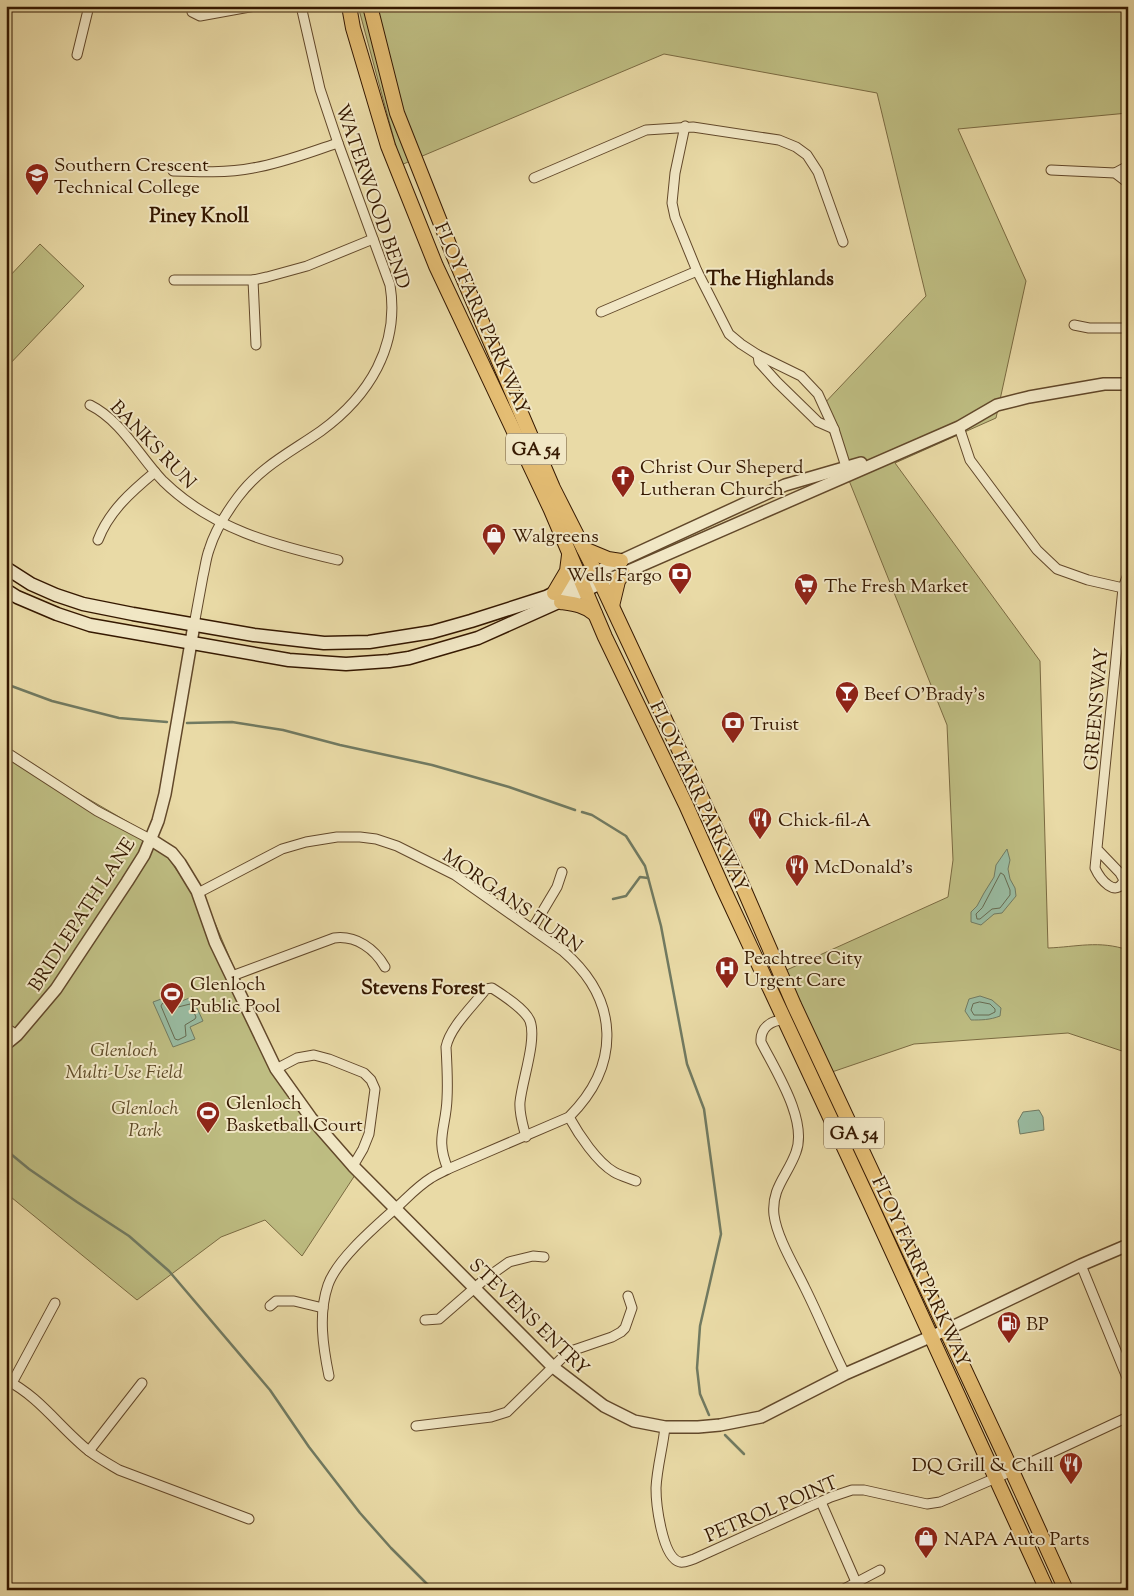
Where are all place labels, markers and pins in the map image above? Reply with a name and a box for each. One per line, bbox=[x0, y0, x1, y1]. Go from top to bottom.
place label: Southern Crescent Technical College bbox=[54, 153, 209, 202]
school or university icon: Southern Crescent Technical College bbox=[24, 162, 50, 196]
place label: Christ Our Sheperd Lutheran Church bbox=[640, 455, 804, 504]
church icon: Christ Our Sheperd Lutheran Church bbox=[610, 464, 636, 498]
shop icon: Walgreens bbox=[481, 522, 507, 556]
place label: Walgreens bbox=[512, 524, 599, 551]
bank icon: Wells Fargo bbox=[667, 561, 693, 595]
place label: Wells Fargo bbox=[566, 563, 662, 590]
supermarket icon: The Fresh Market bbox=[793, 572, 819, 606]
place label: The Fresh Market bbox=[824, 574, 969, 601]
bar icon: Beef O'Brady's bbox=[834, 680, 860, 714]
place label: Beef O'Brady's bbox=[864, 682, 985, 709]
bank icon: Truist bbox=[720, 710, 746, 744]
place label: Truist bbox=[750, 712, 800, 739]
restaurant icon: Chick-fil-A bbox=[747, 806, 773, 840]
place label: Chick-fil-A bbox=[778, 808, 872, 835]
restaurant icon: McDonald's bbox=[784, 853, 810, 887]
place label: McDonald's bbox=[814, 855, 913, 882]
place label: Peachtree City Urgent Care bbox=[744, 946, 863, 995]
hospital icon: Peachtree City Urgent Care bbox=[714, 955, 740, 989]
place label: Glenloch Public Pool bbox=[190, 972, 281, 1021]
sports icon: Glenloch Public Pool bbox=[159, 981, 185, 1015]
place label: Glenloch Basketball Court bbox=[226, 1091, 363, 1140]
sports icon: Glenloch Basketball Court bbox=[195, 1100, 221, 1134]
fuel station icon: BP bbox=[996, 1310, 1022, 1344]
place label: BP bbox=[1026, 1312, 1049, 1339]
restaurant icon: DQ Grill & Chill bbox=[1058, 1451, 1084, 1485]
place label: DQ Grill & Chill bbox=[912, 1453, 1054, 1480]
shop icon: NAPA Auto Parts bbox=[913, 1525, 939, 1559]
place label: NAPA Auto Parts bbox=[944, 1527, 1089, 1554]

